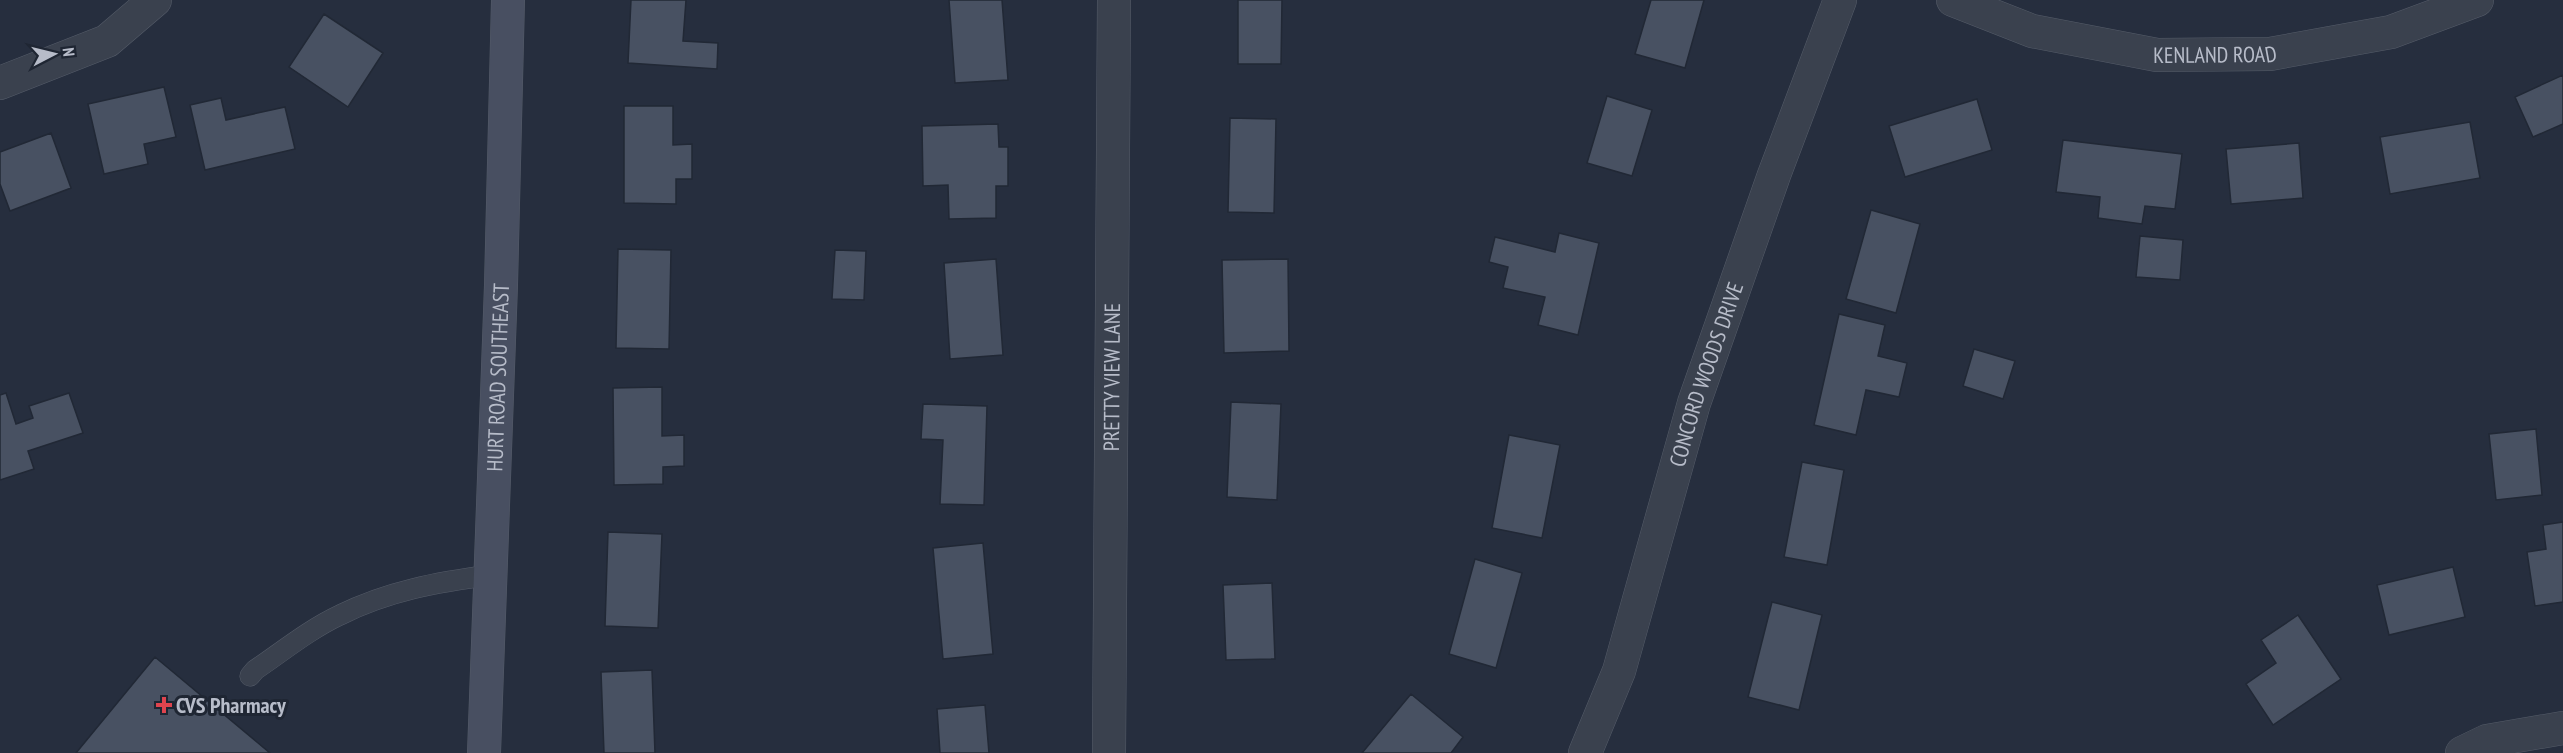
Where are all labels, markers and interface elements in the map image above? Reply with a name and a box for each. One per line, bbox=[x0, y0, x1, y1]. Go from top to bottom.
north arrow bbox=[24, 24, 84, 84]
street label: KENLAND ROAD bbox=[2153, 39, 2279, 69]
text: N bbox=[58, 47, 79, 58]
street label: CONCORD WOODS DRIVE bbox=[1663, 278, 1749, 470]
street label: HURT ROAD SOUTHEAST bbox=[480, 282, 515, 472]
street label: PRETTY VIEW LANE bbox=[1097, 303, 1126, 451]
place label: CVS Pharmacy bbox=[176, 691, 287, 719]
marker: CVS Pharmacy bbox=[157, 698, 171, 712]

